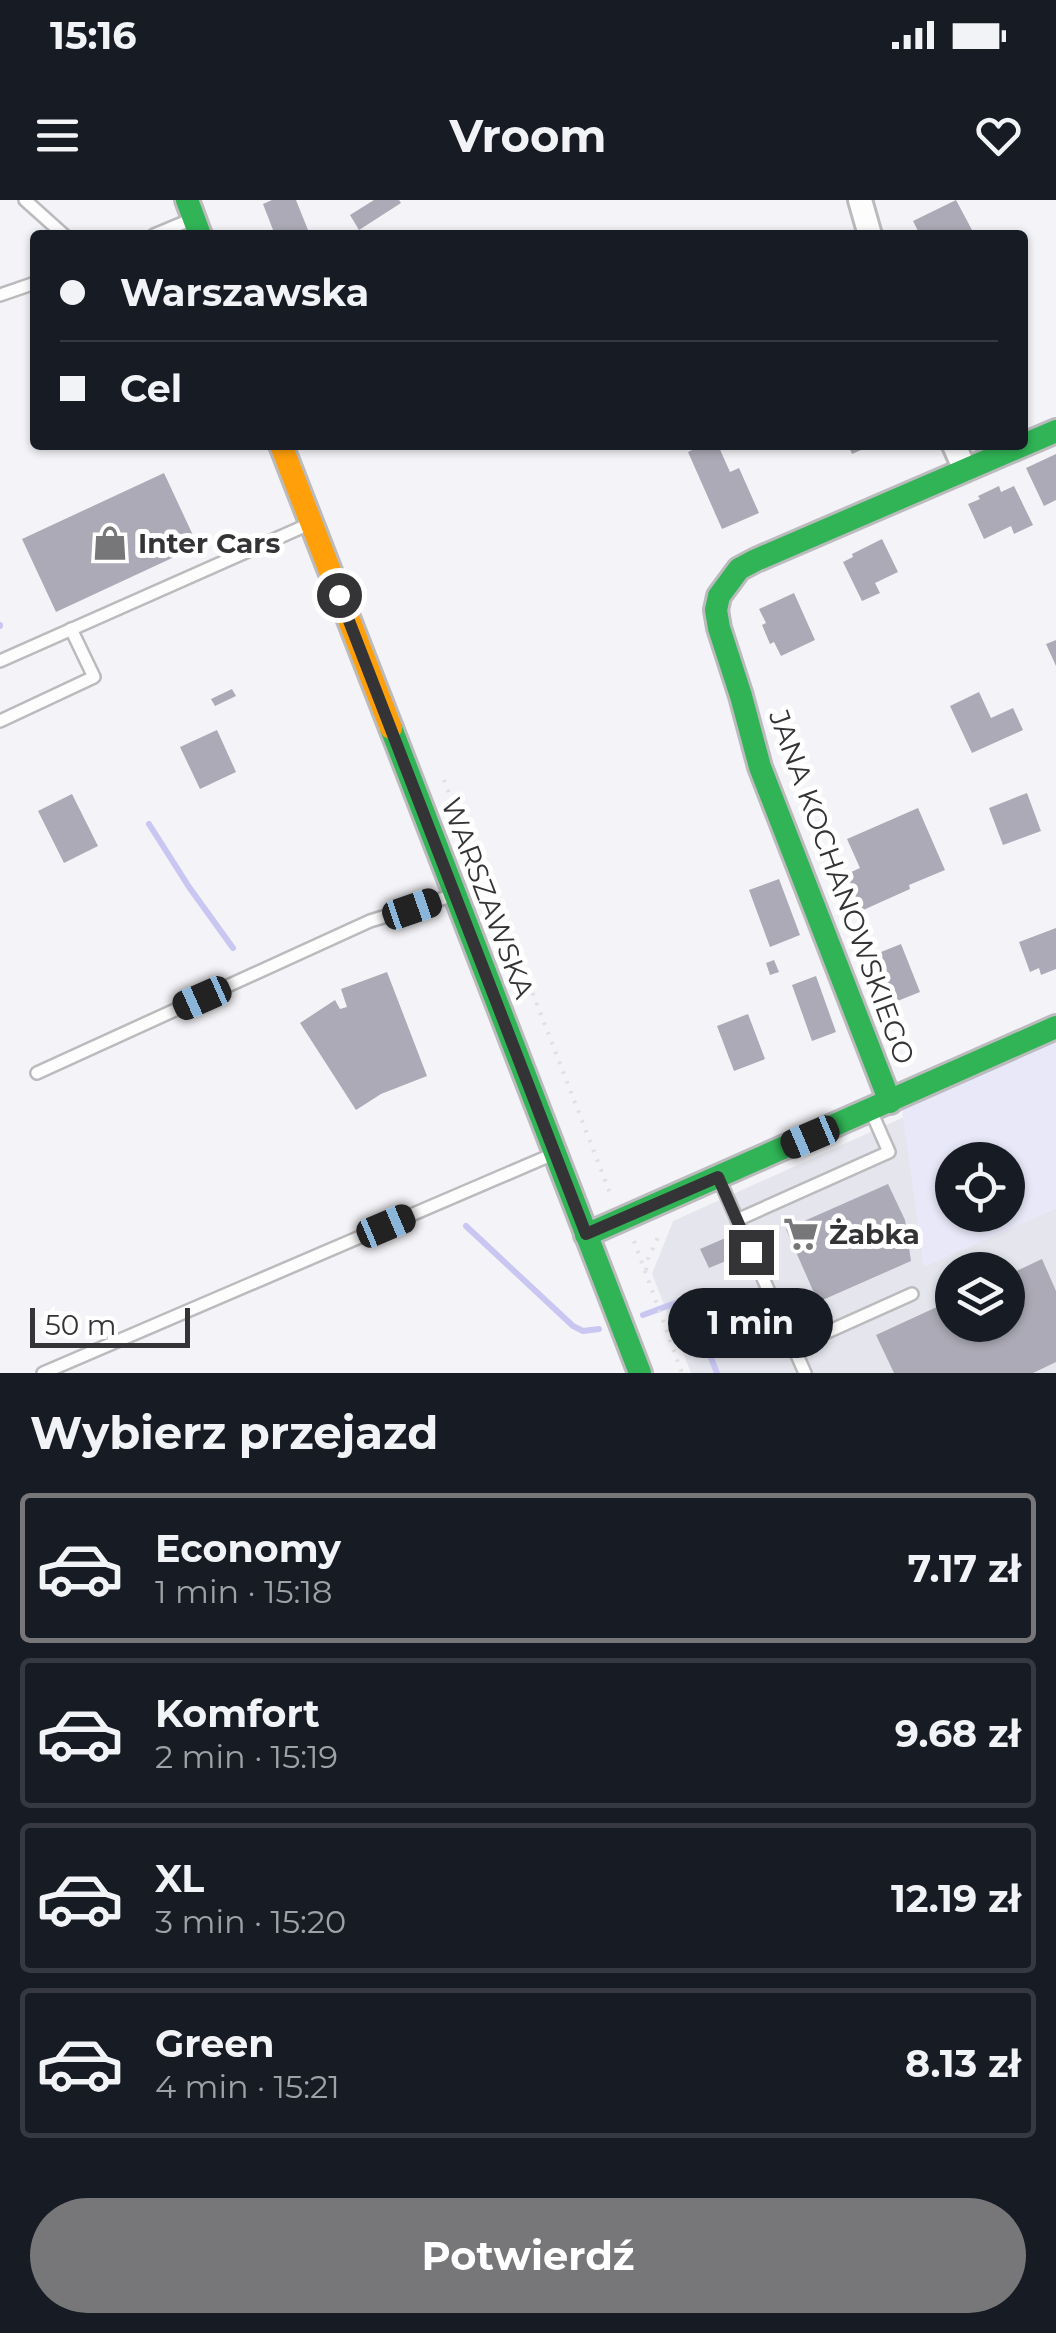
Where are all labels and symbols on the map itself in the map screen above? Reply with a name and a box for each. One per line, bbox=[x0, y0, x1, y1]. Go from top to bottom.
shop icon: Inter Cars bbox=[91, 524, 129, 562]
place label: Inter Cars bbox=[138, 526, 280, 560]
route start bbox=[317, 573, 362, 618]
street label: JANA KOCHANOWSKIEGO bbox=[762, 704, 922, 1069]
street label: WARSZAWSKA bbox=[434, 793, 542, 1004]
car bbox=[379, 885, 445, 933]
car bbox=[168, 972, 236, 1024]
car bbox=[777, 1111, 843, 1163]
car bbox=[353, 1200, 419, 1252]
supermarket icon: Żabka bbox=[782, 1215, 820, 1253]
place label: Żabka bbox=[829, 1217, 920, 1251]
route end bbox=[729, 1230, 774, 1275]
callout: 1 min bbox=[668, 1287, 834, 1357]
scale bar bbox=[30, 1303, 190, 1348]

